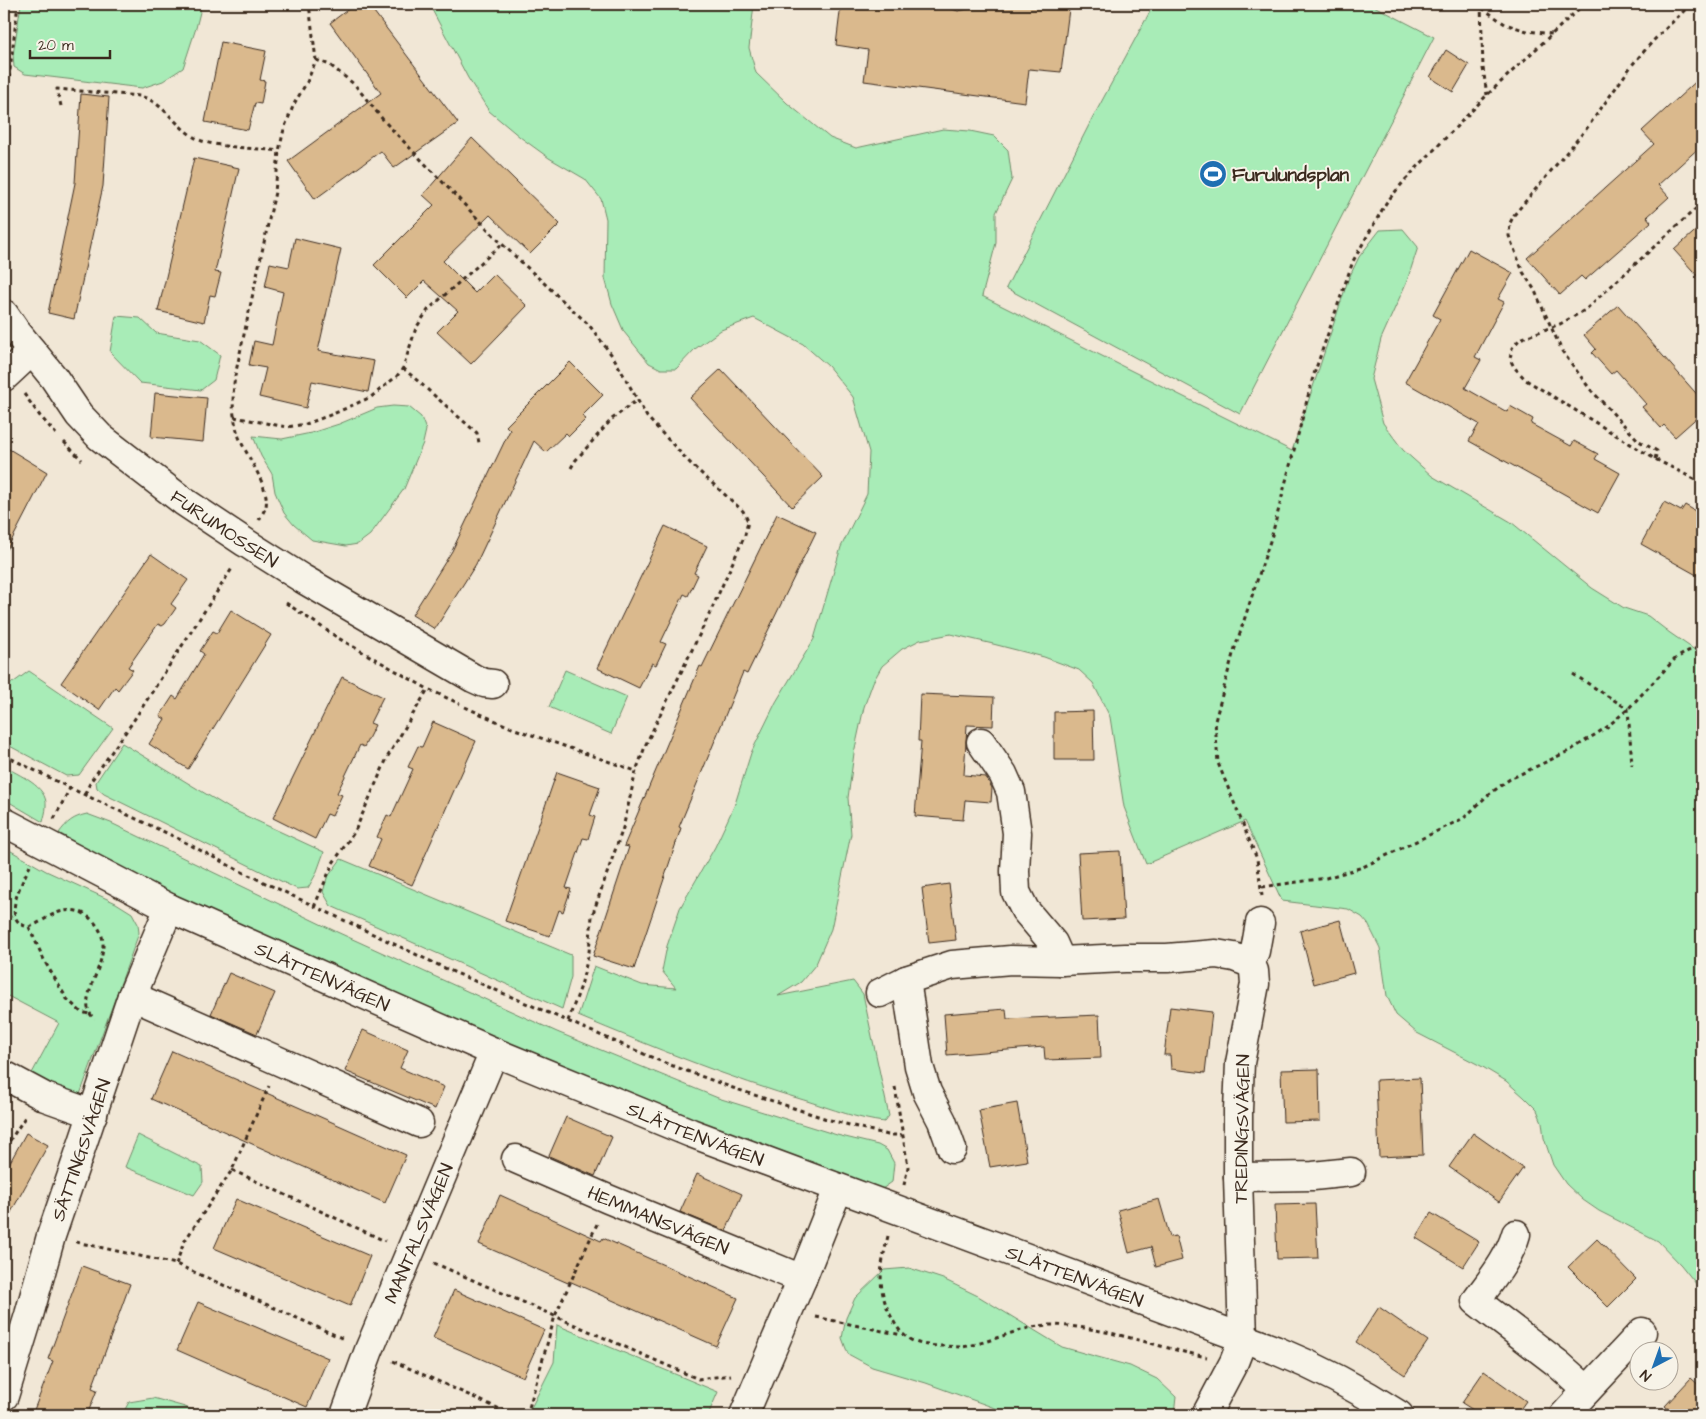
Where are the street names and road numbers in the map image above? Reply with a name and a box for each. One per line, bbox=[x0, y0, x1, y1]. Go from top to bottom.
street label: FURUMOSSEN bbox=[164, 484, 283, 575]
street label: SLÄTTENVÄGEN bbox=[250, 936, 394, 1019]
street label: TREDINGSVÄGEN bbox=[1228, 1054, 1257, 1204]
street label: SÄTTINGSVÄGEN bbox=[45, 1075, 118, 1225]
street label: SLÄTTENVÄGEN bbox=[622, 1096, 767, 1174]
street label: MANTALSVÄGEN bbox=[378, 1159, 461, 1308]
street label: HEMMANSVÄGEN bbox=[583, 1180, 733, 1263]
street label: SLÄTTENVÄGEN bbox=[1002, 1239, 1147, 1315]

